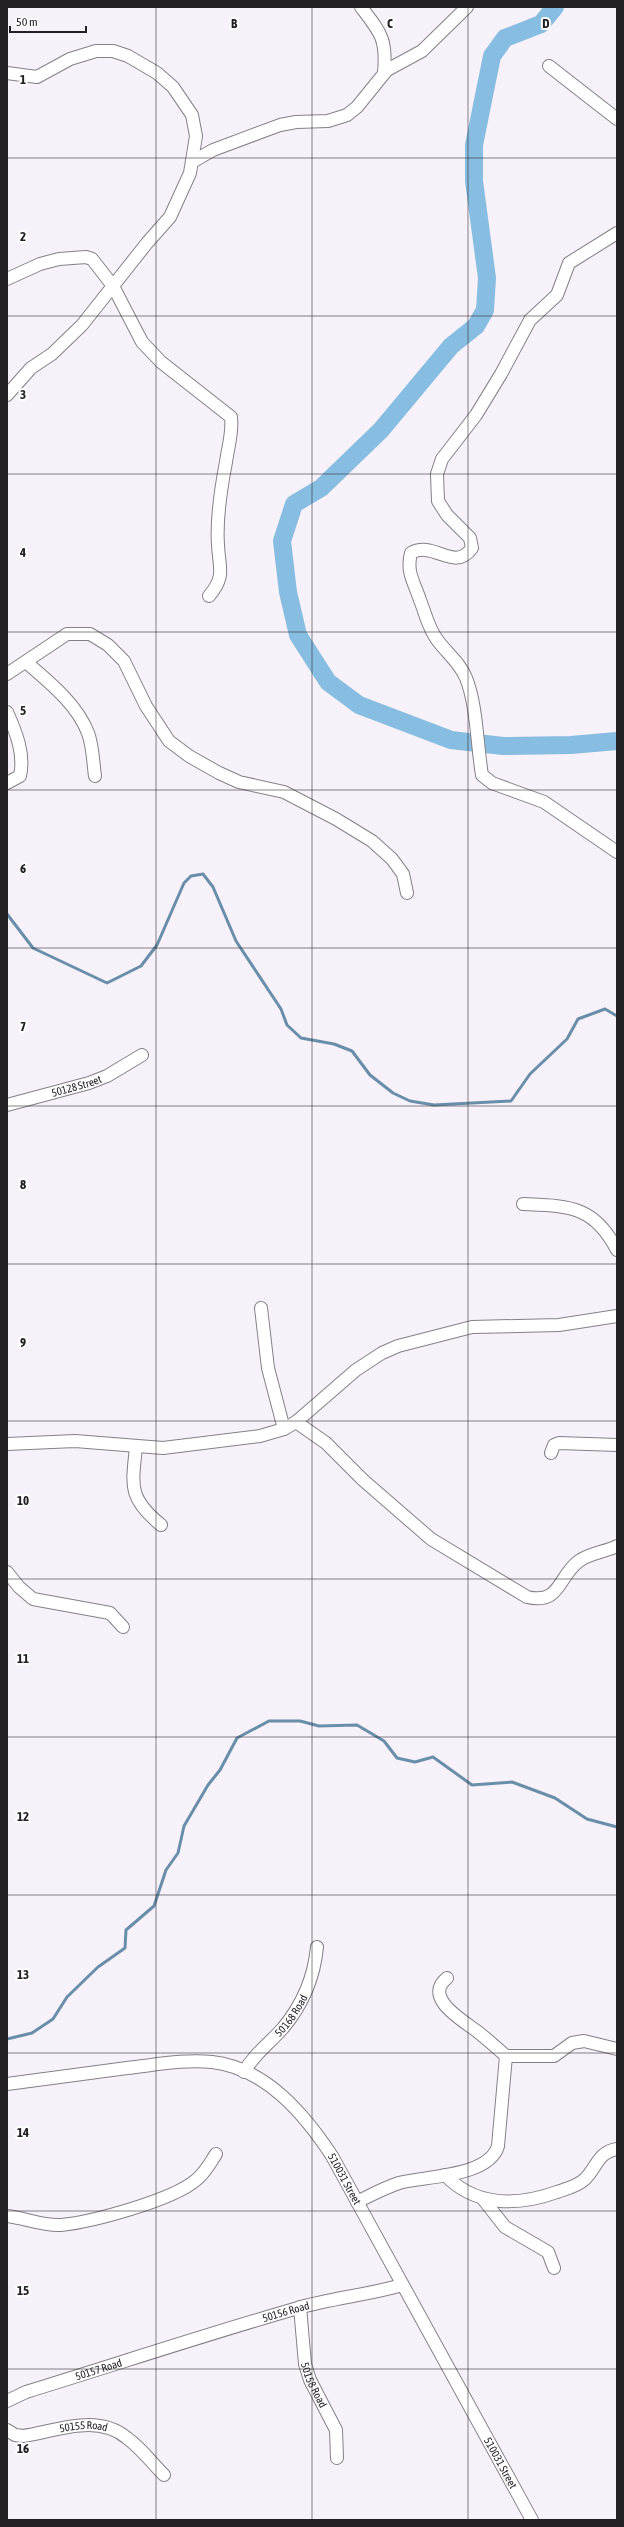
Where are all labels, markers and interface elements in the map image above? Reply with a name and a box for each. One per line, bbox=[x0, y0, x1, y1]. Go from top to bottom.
scale bar bbox=[10, 8, 86, 34]
text: 50 m bbox=[16, 15, 38, 29]
text: B bbox=[231, 16, 238, 31]
text: C bbox=[387, 16, 393, 31]
text: D bbox=[542, 16, 550, 31]
text: 1 bbox=[20, 72, 26, 87]
text: 2 bbox=[20, 229, 26, 244]
text: 3 bbox=[20, 387, 26, 402]
text: 4 bbox=[19, 545, 26, 560]
text: 5 bbox=[20, 703, 26, 718]
text: 6 bbox=[20, 861, 26, 876]
text: 7 bbox=[20, 1019, 26, 1034]
street label: 50128 Street bbox=[50, 1073, 103, 1099]
text: 8 bbox=[20, 1177, 26, 1192]
text: 9 bbox=[20, 1335, 26, 1350]
text: 10 bbox=[17, 1493, 29, 1508]
text: 11 bbox=[17, 1651, 29, 1666]
text: 12 bbox=[17, 1809, 29, 1824]
text: 13 bbox=[17, 1967, 29, 1982]
street label: 50168 Road bbox=[272, 1993, 310, 2039]
text: 14 bbox=[17, 2125, 29, 2140]
street label: 510031 Street bbox=[326, 2151, 363, 2207]
text: 15 bbox=[17, 2283, 29, 2298]
street label: 50156 Road bbox=[261, 2299, 311, 2324]
street label: 50157 Road bbox=[74, 2356, 123, 2382]
street label: 50158 Road bbox=[299, 2361, 329, 2410]
street label: 50155 Road bbox=[58, 2419, 109, 2434]
street label: 510031 Street bbox=[482, 2435, 520, 2491]
text: 16 bbox=[17, 2441, 29, 2456]

